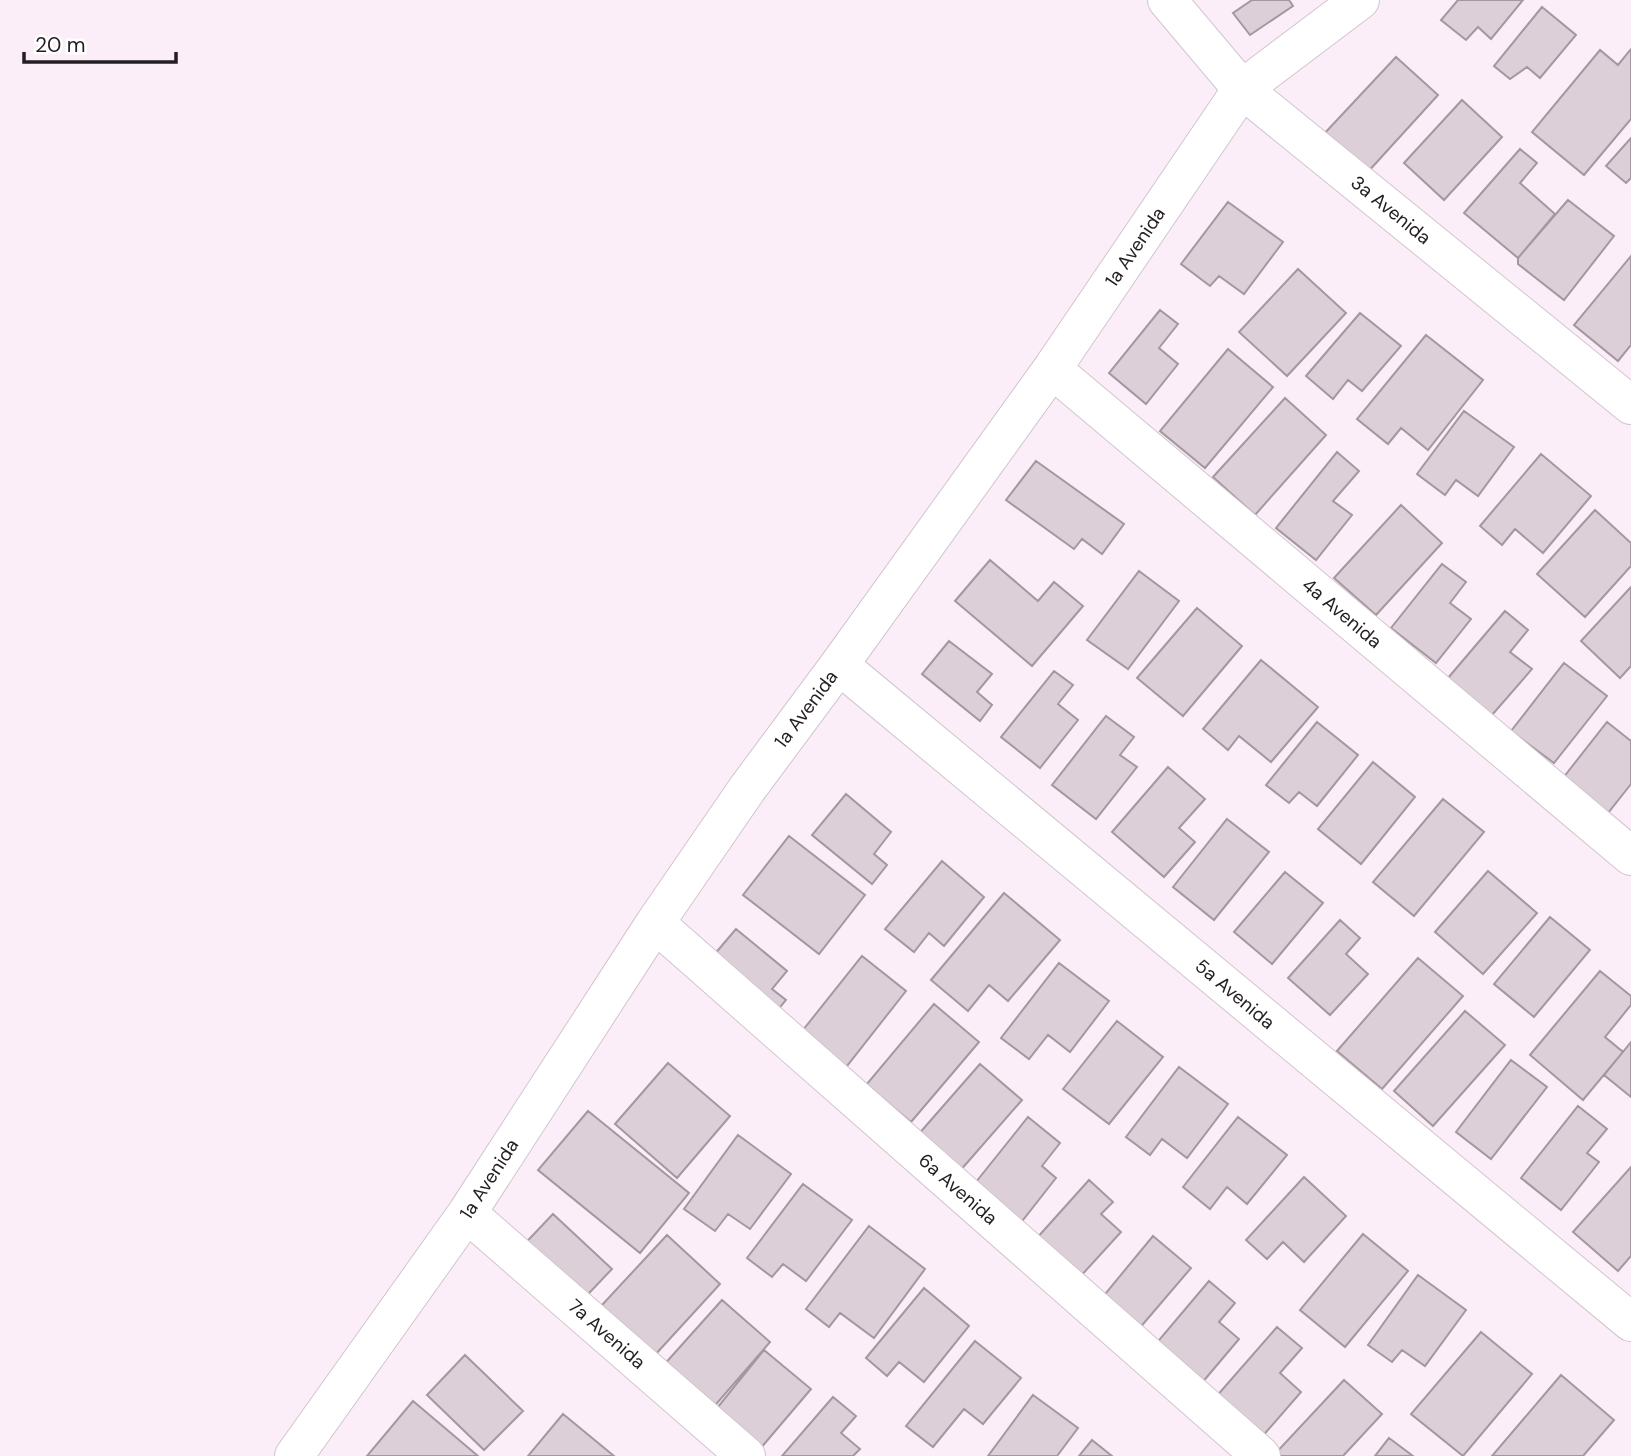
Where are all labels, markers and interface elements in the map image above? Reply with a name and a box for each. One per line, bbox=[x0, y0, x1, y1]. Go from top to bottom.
scale bar bbox=[24, 21, 177, 65]
text: 20 m bbox=[35, 31, 86, 59]
street label: 3a Avenida bbox=[1346, 170, 1436, 250]
street label: 1a Avenida bbox=[1099, 202, 1171, 292]
street label: 4a Avenida bbox=[1297, 572, 1387, 654]
street label: 1a Avenida bbox=[769, 665, 843, 753]
street label: 5a Avenida bbox=[1190, 953, 1280, 1035]
street label: 1a Avenida bbox=[454, 1134, 524, 1224]
street label: 6a Avenida bbox=[913, 1148, 1003, 1230]
street label: 7a Avenida bbox=[563, 1294, 651, 1374]

